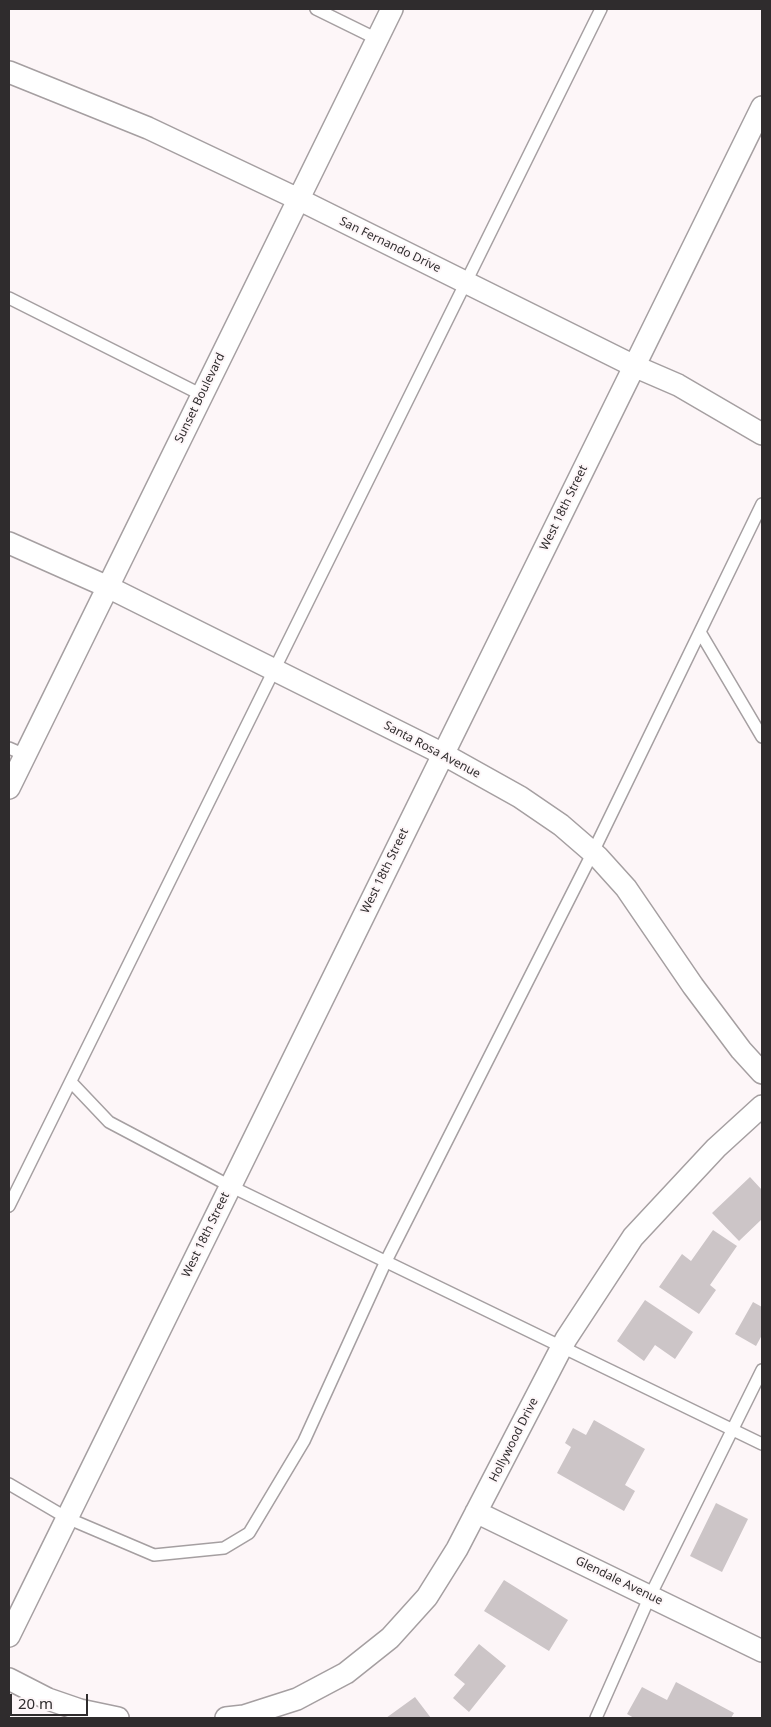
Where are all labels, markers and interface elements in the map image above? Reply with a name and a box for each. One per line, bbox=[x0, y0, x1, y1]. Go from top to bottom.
street label: San Fernando Drive bbox=[337, 214, 443, 276]
street label: Sunset Boulevard bbox=[172, 351, 228, 445]
street label: West 18th Street bbox=[537, 463, 591, 553]
street label: Santa Rosa Avenue bbox=[381, 718, 483, 782]
street label: West 18th Street bbox=[358, 826, 412, 916]
street label: West 18th Street bbox=[179, 1190, 233, 1280]
street label: Hollywood Drive bbox=[487, 1395, 541, 1485]
street label: Glendale Avenue bbox=[573, 1554, 665, 1608]
scale bar bbox=[12, 1684, 90, 1716]
text: 20 m bbox=[18, 1693, 53, 1713]

